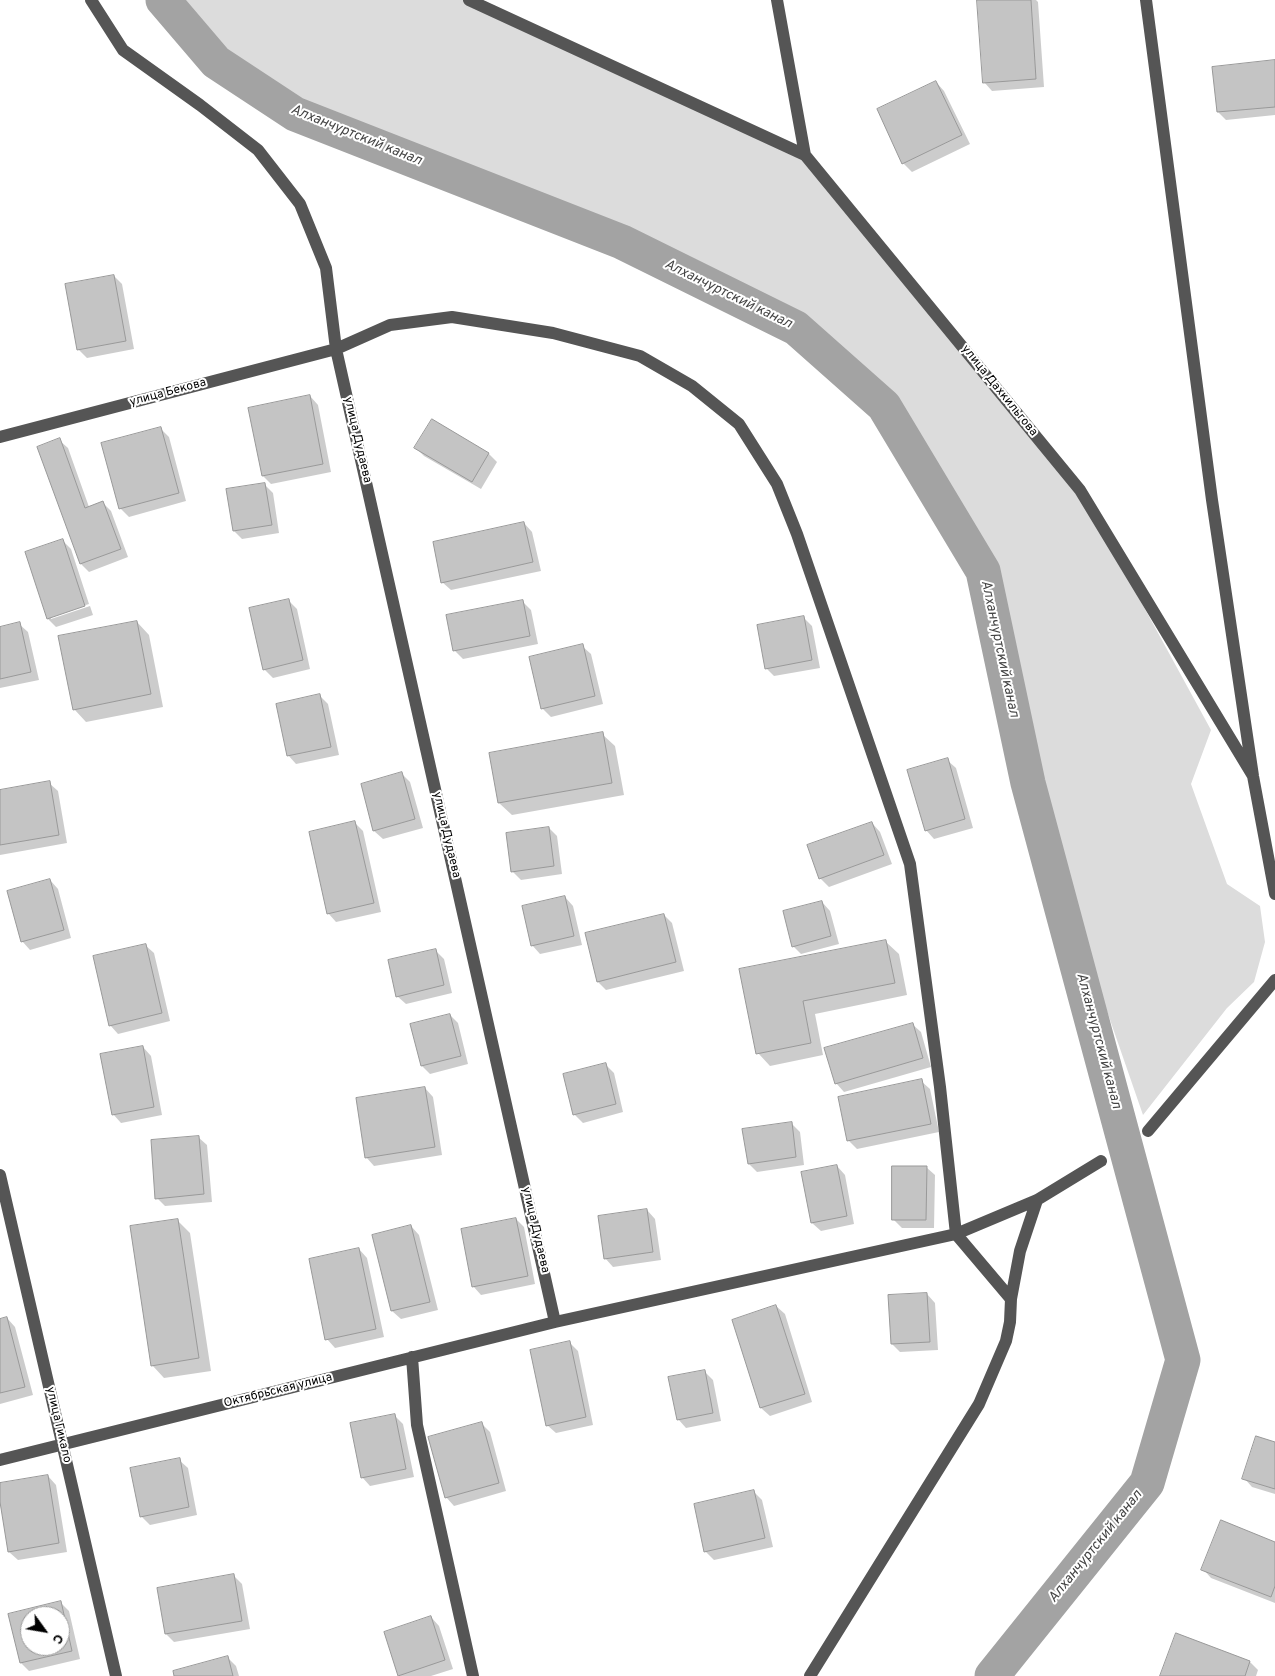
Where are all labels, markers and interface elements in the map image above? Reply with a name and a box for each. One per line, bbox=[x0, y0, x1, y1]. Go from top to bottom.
water label: Алханчуртский канал bbox=[288, 102, 424, 170]
water label: Алханчуртский канал bbox=[661, 257, 795, 333]
street label: улица Дахкильгова bbox=[958, 343, 1040, 439]
street label: улица Бекова bbox=[128, 376, 208, 410]
street label: улица Дудаева bbox=[340, 396, 374, 484]
water label: Алханчуртский канал bbox=[976, 579, 1022, 719]
street label: улица Дудаева bbox=[429, 791, 463, 879]
water label: Алханчуртский канал bbox=[1072, 971, 1124, 1111]
street label: улица Дудаева bbox=[518, 1186, 552, 1274]
street label: Октябрьская улица bbox=[222, 1371, 334, 1411]
street label: улица Гикало bbox=[42, 1386, 74, 1464]
water label: Алханчуртский канал bbox=[1045, 1487, 1147, 1607]
north arrow bbox=[20, 1606, 70, 1656]
text: С bbox=[48, 1630, 67, 1647]

